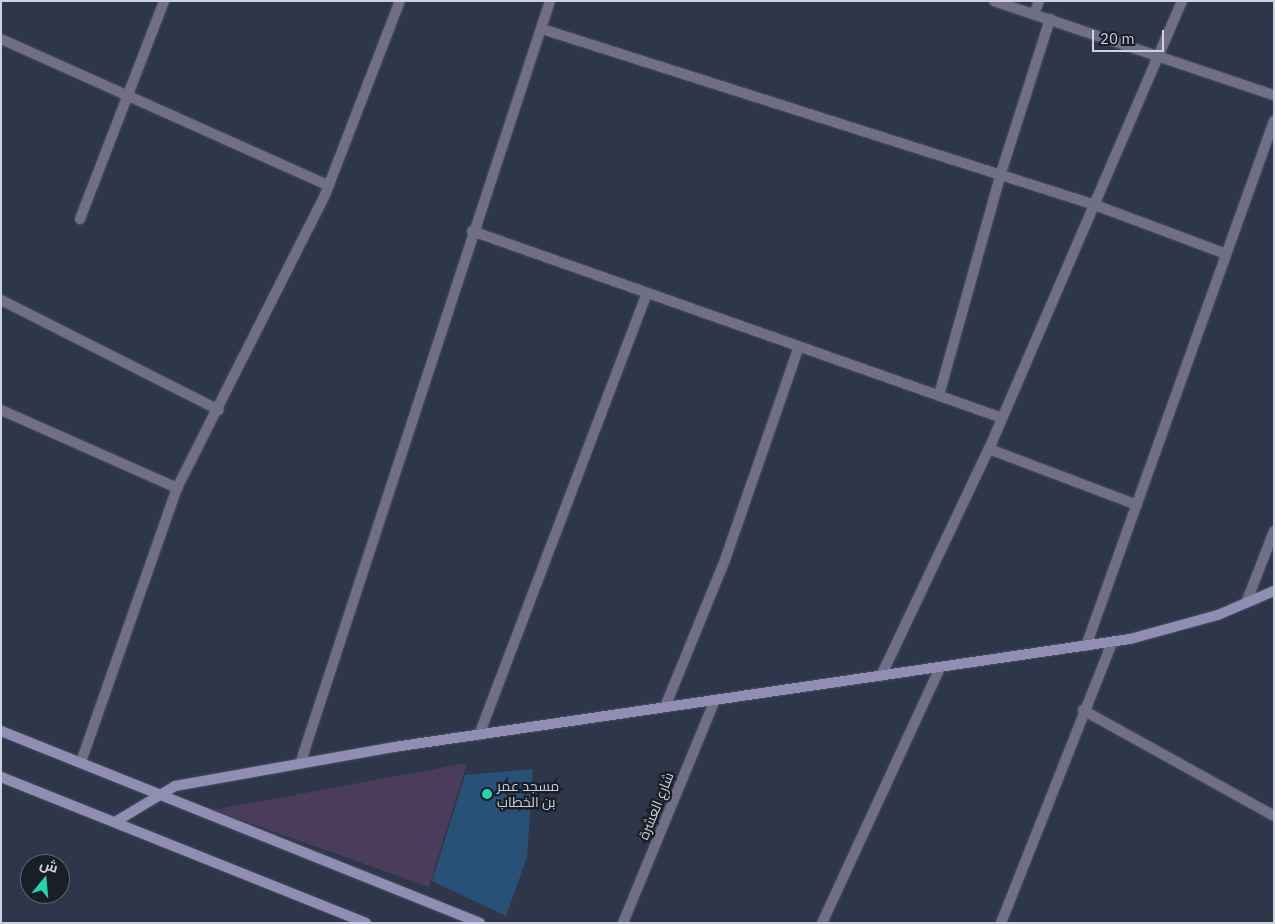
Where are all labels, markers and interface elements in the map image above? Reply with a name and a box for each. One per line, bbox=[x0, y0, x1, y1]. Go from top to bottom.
scale bar bbox=[1095, 20, 1168, 52]
text: 20 m bbox=[1100, 29, 1135, 48]
street label: شارع العشرة bbox=[635, 770, 677, 842]
place label: مسجد عمر بن الخطاب bbox=[497, 778, 559, 810]
marker: مسجد عمر بن الخطاب bbox=[481, 788, 493, 800]
north arrow bbox=[20, 854, 70, 904]
text: ش bbox=[38, 854, 60, 877]

